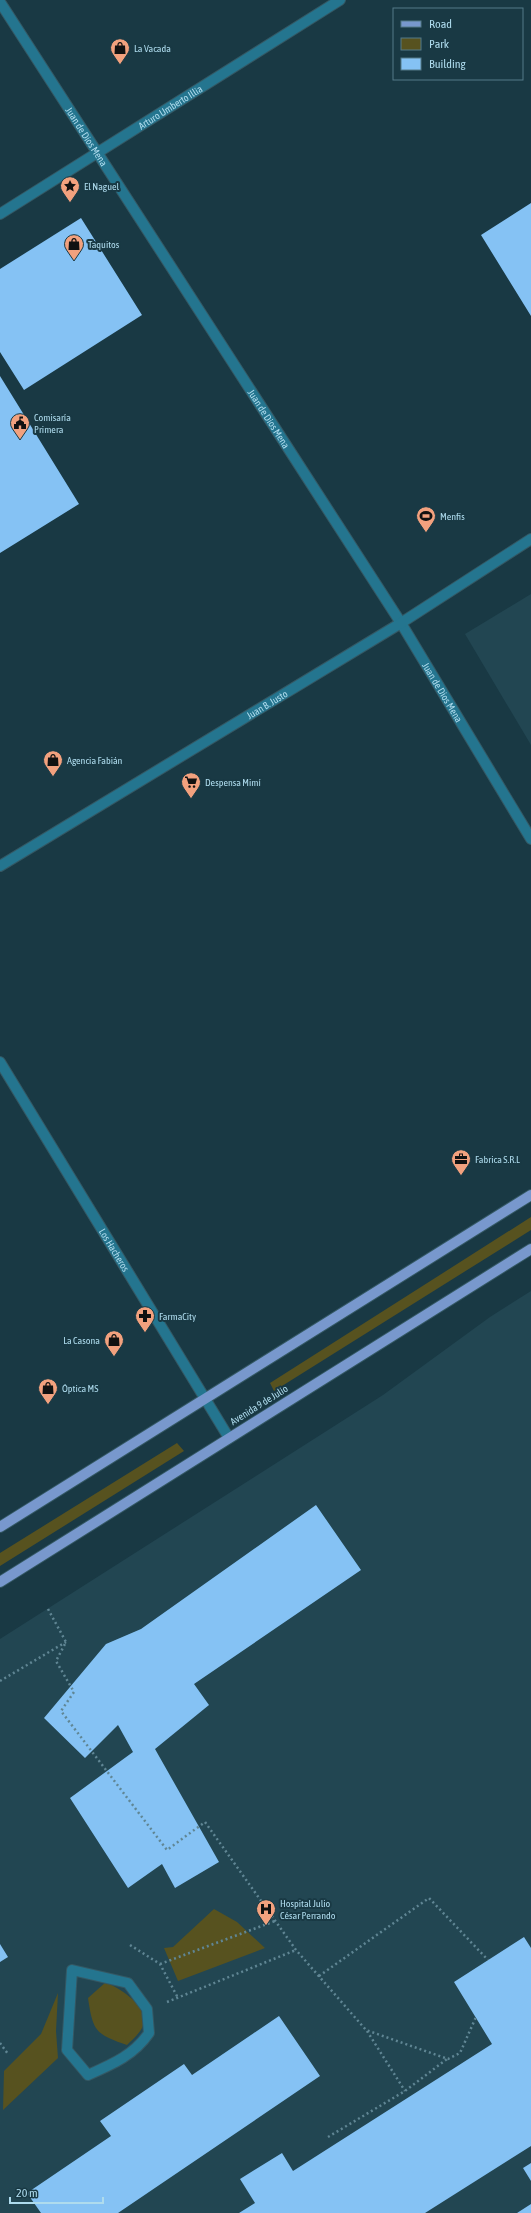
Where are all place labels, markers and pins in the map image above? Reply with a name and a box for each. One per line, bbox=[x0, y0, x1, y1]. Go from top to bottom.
shop icon: La Vacada bbox=[109, 37, 131, 65]
place label: La Vacada bbox=[134, 43, 171, 54]
place icon: El Naguel bbox=[59, 175, 81, 203]
place label: El Naguel bbox=[84, 181, 119, 192]
shop icon: Taquitos bbox=[63, 233, 85, 261]
place label: Taquitos bbox=[88, 239, 120, 250]
public building icon: Comisaría Primera bbox=[9, 412, 31, 440]
place label: Comisaría Primera bbox=[34, 412, 71, 435]
sports icon: Menfis bbox=[415, 505, 437, 533]
place label: Menfis bbox=[440, 511, 465, 522]
shop icon: Agencia Fabián bbox=[42, 749, 64, 777]
place label: Agencia Fabián bbox=[67, 755, 123, 766]
supermarket icon: Despensa Mimí bbox=[180, 771, 202, 799]
place label: Despensa Mimí bbox=[205, 777, 262, 788]
office icon: Fabrica S.R.L bbox=[450, 1148, 472, 1176]
place label: Fabrica S.R.L bbox=[475, 1154, 520, 1165]
pharmacy icon: FarmaCity bbox=[134, 1305, 156, 1333]
place label: FarmaCity bbox=[159, 1311, 196, 1322]
shop icon: La Casona bbox=[103, 1329, 125, 1357]
place label: La Casona bbox=[63, 1335, 100, 1346]
shop icon: Óptica MS bbox=[37, 1377, 59, 1405]
place label: Óptica MS bbox=[62, 1383, 98, 1394]
hospital icon: Hospital Julio César Perrando bbox=[255, 1898, 277, 1926]
place label: Hospital Julio César Perrando bbox=[280, 1898, 336, 1921]

